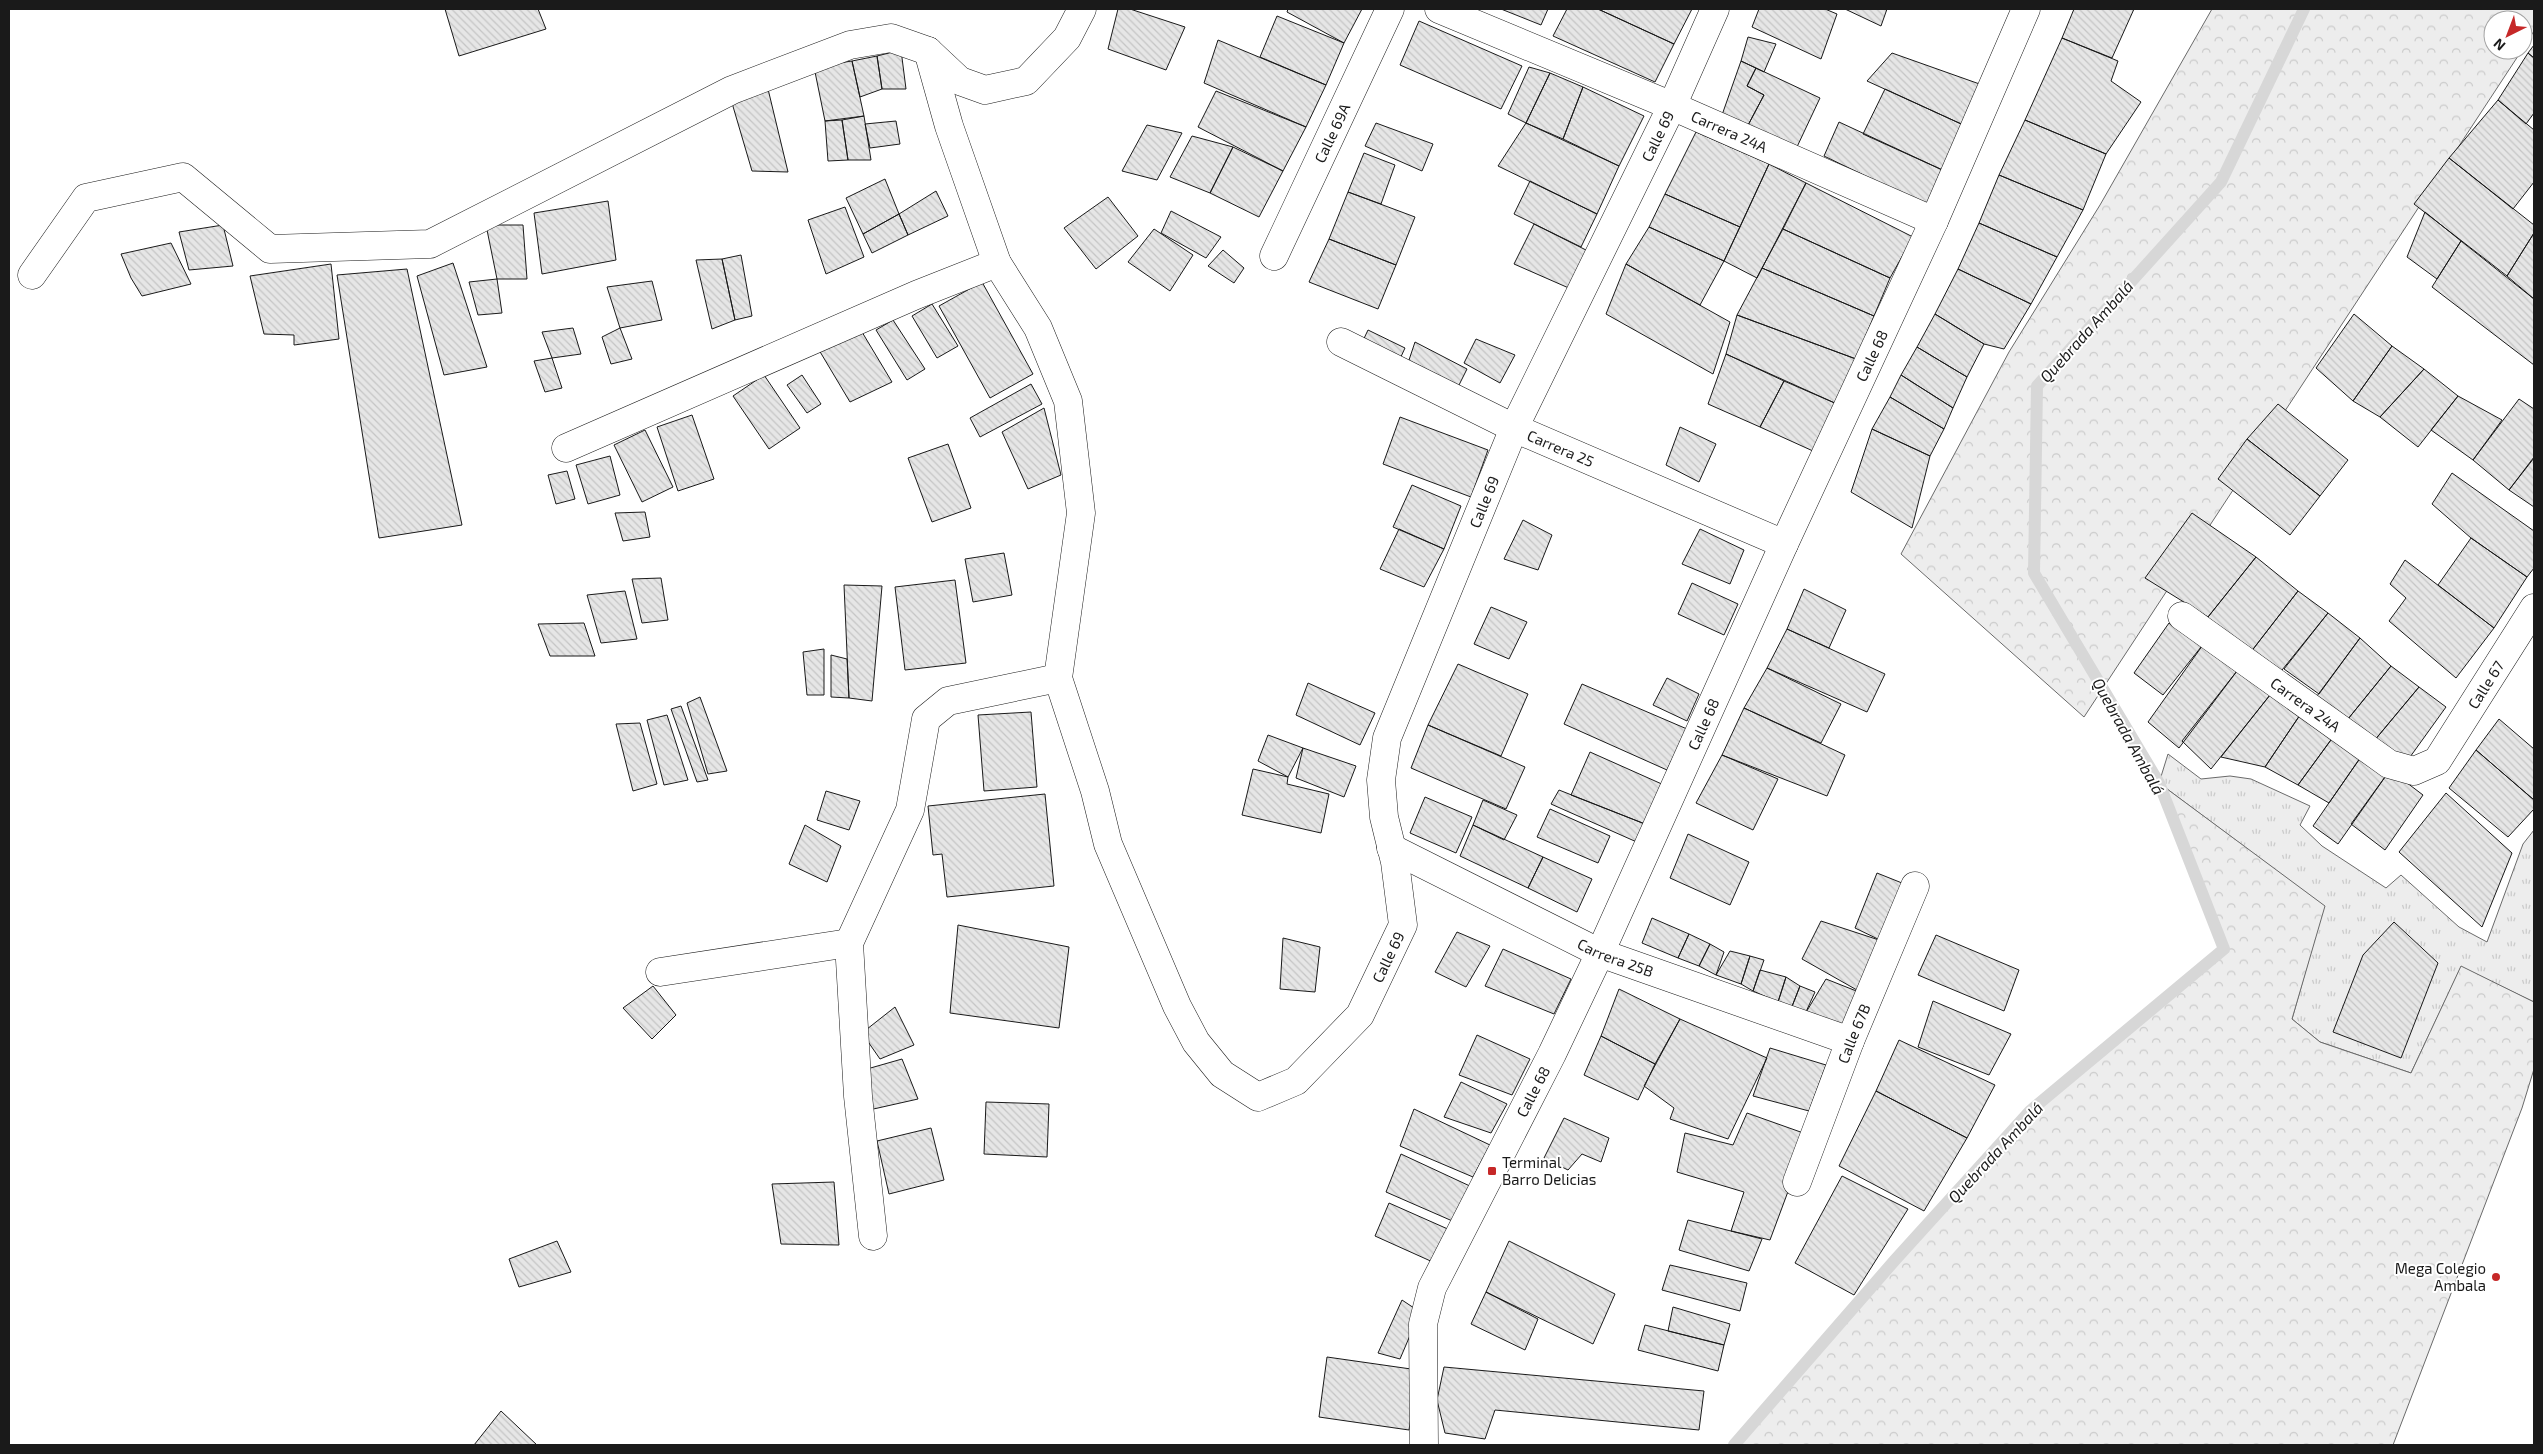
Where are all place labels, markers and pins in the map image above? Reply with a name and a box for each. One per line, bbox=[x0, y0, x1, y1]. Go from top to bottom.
place label: Terminal Barro Delicias bbox=[1502, 1153, 1596, 1188]
marker: Terminal Barro Delicias bbox=[1486, 1165, 1498, 1177]
place label: Mega Colegio Ambala bbox=[2395, 1259, 2486, 1294]
marker: Mega Colegio Ambala bbox=[2490, 1271, 2502, 1283]

